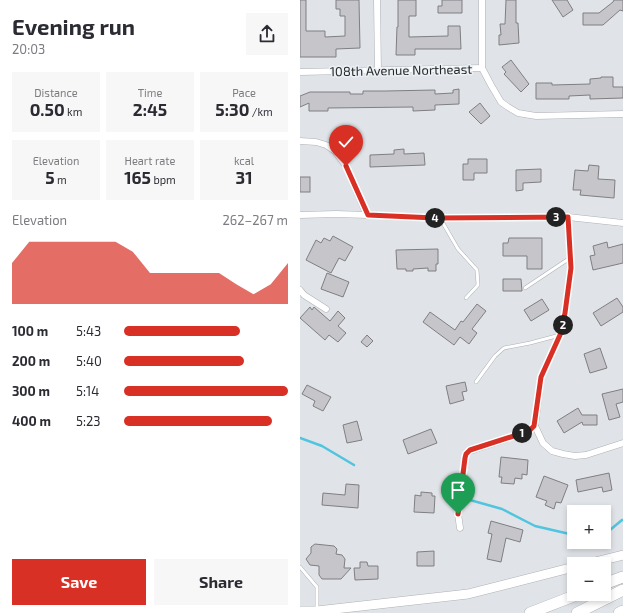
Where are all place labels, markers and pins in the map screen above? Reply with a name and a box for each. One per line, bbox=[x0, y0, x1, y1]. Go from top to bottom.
pin bbox=[329, 125, 363, 166]
pin: 3 bbox=[546, 207, 566, 227]
pin: 4 bbox=[425, 208, 445, 228]
pin: 2 bbox=[553, 315, 573, 335]
pin: 1 bbox=[512, 423, 532, 443]
pin bbox=[441, 473, 475, 514]

